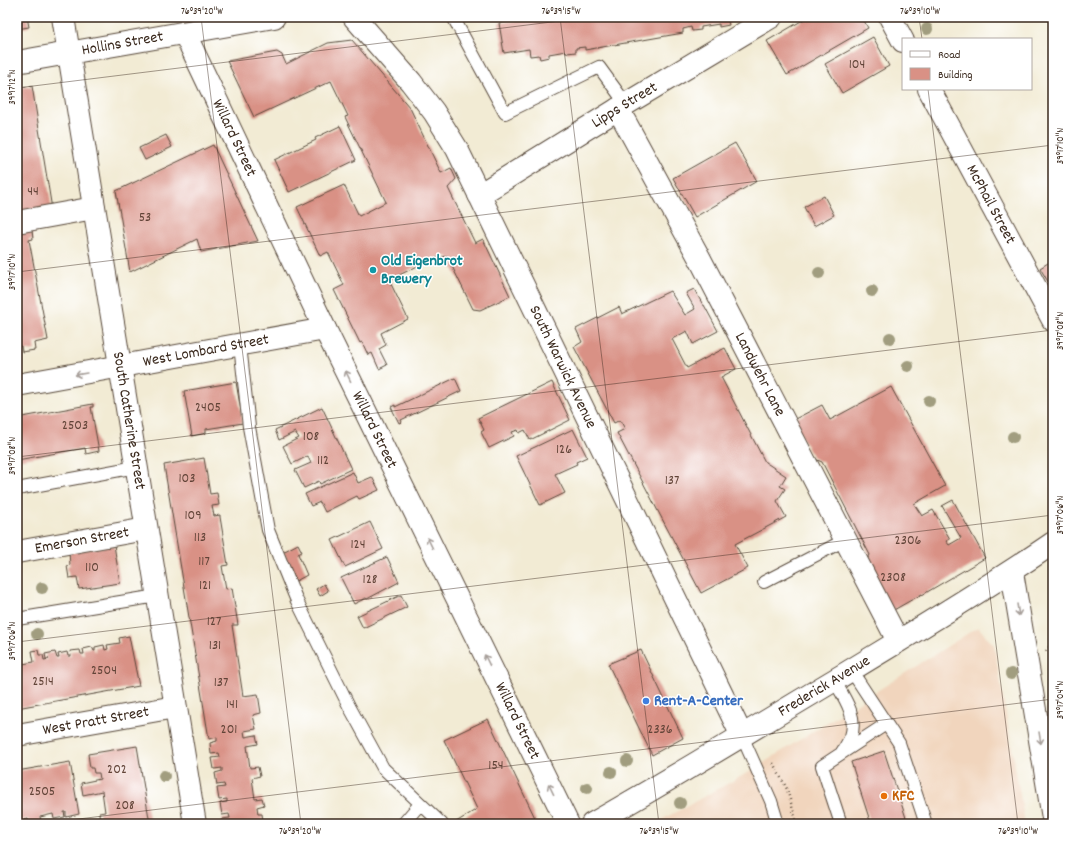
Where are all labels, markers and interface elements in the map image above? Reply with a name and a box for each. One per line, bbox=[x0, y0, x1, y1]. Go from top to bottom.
text: 76°39'20"W bbox=[181, 5, 223, 19]
text: 76°39'15"W bbox=[541, 5, 581, 19]
text: 76°39'10"W bbox=[900, 5, 940, 19]
street label: Hollins Street bbox=[80, 25, 165, 62]
legend bbox=[902, 38, 1032, 90]
text: Road bbox=[938, 47, 960, 64]
house number: 104 bbox=[849, 55, 865, 75]
text: Building bbox=[938, 67, 973, 84]
text: 39°17'12"N bbox=[6, 69, 20, 105]
street label: Lipps Street bbox=[587, 76, 662, 134]
street label: Willard Street bbox=[206, 95, 263, 181]
text: 39°17'10"N bbox=[1054, 128, 1068, 164]
street label: McPhail Street bbox=[960, 161, 1022, 248]
house number: 44 bbox=[27, 182, 39, 202]
house number: 53 bbox=[139, 208, 151, 228]
place label: Old Eigenbrot Brewery bbox=[381, 250, 463, 291]
text: 39°17'10"N bbox=[6, 254, 20, 290]
marker: Old Eigenbrot Brewery bbox=[368, 265, 378, 275]
street label: South Warwick Avenue bbox=[523, 301, 602, 432]
text: 39°17'08"N bbox=[1054, 312, 1068, 350]
street label: West Lombard Street bbox=[141, 328, 271, 373]
street label: Landwehr Lane bbox=[729, 328, 791, 421]
street label: South Catherine Street bbox=[106, 350, 152, 491]
one-way arrow bbox=[75, 370, 88, 378]
one-way arrow bbox=[344, 370, 351, 382]
street label: Willard Street bbox=[346, 388, 403, 472]
house number: 2405 bbox=[195, 398, 221, 418]
house number: 2503 bbox=[62, 416, 88, 436]
house number: 108 bbox=[303, 427, 320, 447]
text: 39°17'08"N bbox=[6, 437, 20, 475]
house number: 126 bbox=[556, 440, 572, 460]
house number: 112 bbox=[317, 451, 329, 471]
house number: 103 bbox=[179, 469, 195, 489]
house number: 137 bbox=[665, 471, 679, 491]
text: 39°17'06"N bbox=[1054, 495, 1068, 535]
house number: 109 bbox=[184, 506, 202, 526]
street label: Emerson Street bbox=[33, 521, 131, 560]
house number: 113 bbox=[194, 528, 206, 548]
house number: 2306 bbox=[895, 531, 922, 551]
house number: 124 bbox=[351, 535, 366, 555]
one-way arrow bbox=[426, 537, 433, 549]
house number: 117 bbox=[198, 552, 210, 572]
house number: 110 bbox=[85, 558, 99, 578]
house number: 2308 bbox=[880, 568, 906, 588]
house number: 128 bbox=[363, 570, 378, 590]
house number: 121 bbox=[199, 576, 211, 596]
one-way arrow bbox=[1015, 603, 1023, 616]
house number: 127 bbox=[207, 612, 221, 632]
text: 39°17'06"N bbox=[6, 621, 20, 661]
house number: 131 bbox=[209, 636, 221, 656]
street label: Frederick Avenue bbox=[774, 649, 875, 723]
one-way arrow bbox=[483, 654, 490, 666]
house number: 2504 bbox=[91, 661, 117, 681]
house number: 2514 bbox=[32, 672, 54, 692]
house number: 137 bbox=[214, 673, 228, 693]
street label: Willard Street bbox=[489, 678, 546, 763]
text: 39°17'04"N bbox=[1054, 681, 1068, 719]
place label: Rent-A-Center bbox=[654, 690, 744, 713]
house number: 141 bbox=[226, 695, 238, 715]
marker: Rent-A-Center bbox=[641, 696, 651, 706]
street label: West Pratt Street bbox=[41, 700, 151, 742]
house number: 201 bbox=[221, 720, 237, 740]
house number: 2336 bbox=[647, 720, 673, 740]
one-way arrow bbox=[1036, 731, 1044, 744]
house number: 154 bbox=[488, 756, 504, 776]
house number: 202 bbox=[107, 760, 127, 780]
house number: 2505 bbox=[29, 782, 55, 802]
one-way arrow bbox=[547, 783, 554, 795]
place label: KFC bbox=[892, 785, 915, 808]
marker: KFC bbox=[879, 791, 889, 801]
house number: 208 bbox=[115, 796, 135, 816]
text: 76°39'20"W bbox=[279, 825, 321, 839]
text: 76°39'15"W bbox=[639, 825, 679, 839]
text: 76°39'10"W bbox=[998, 825, 1038, 839]

